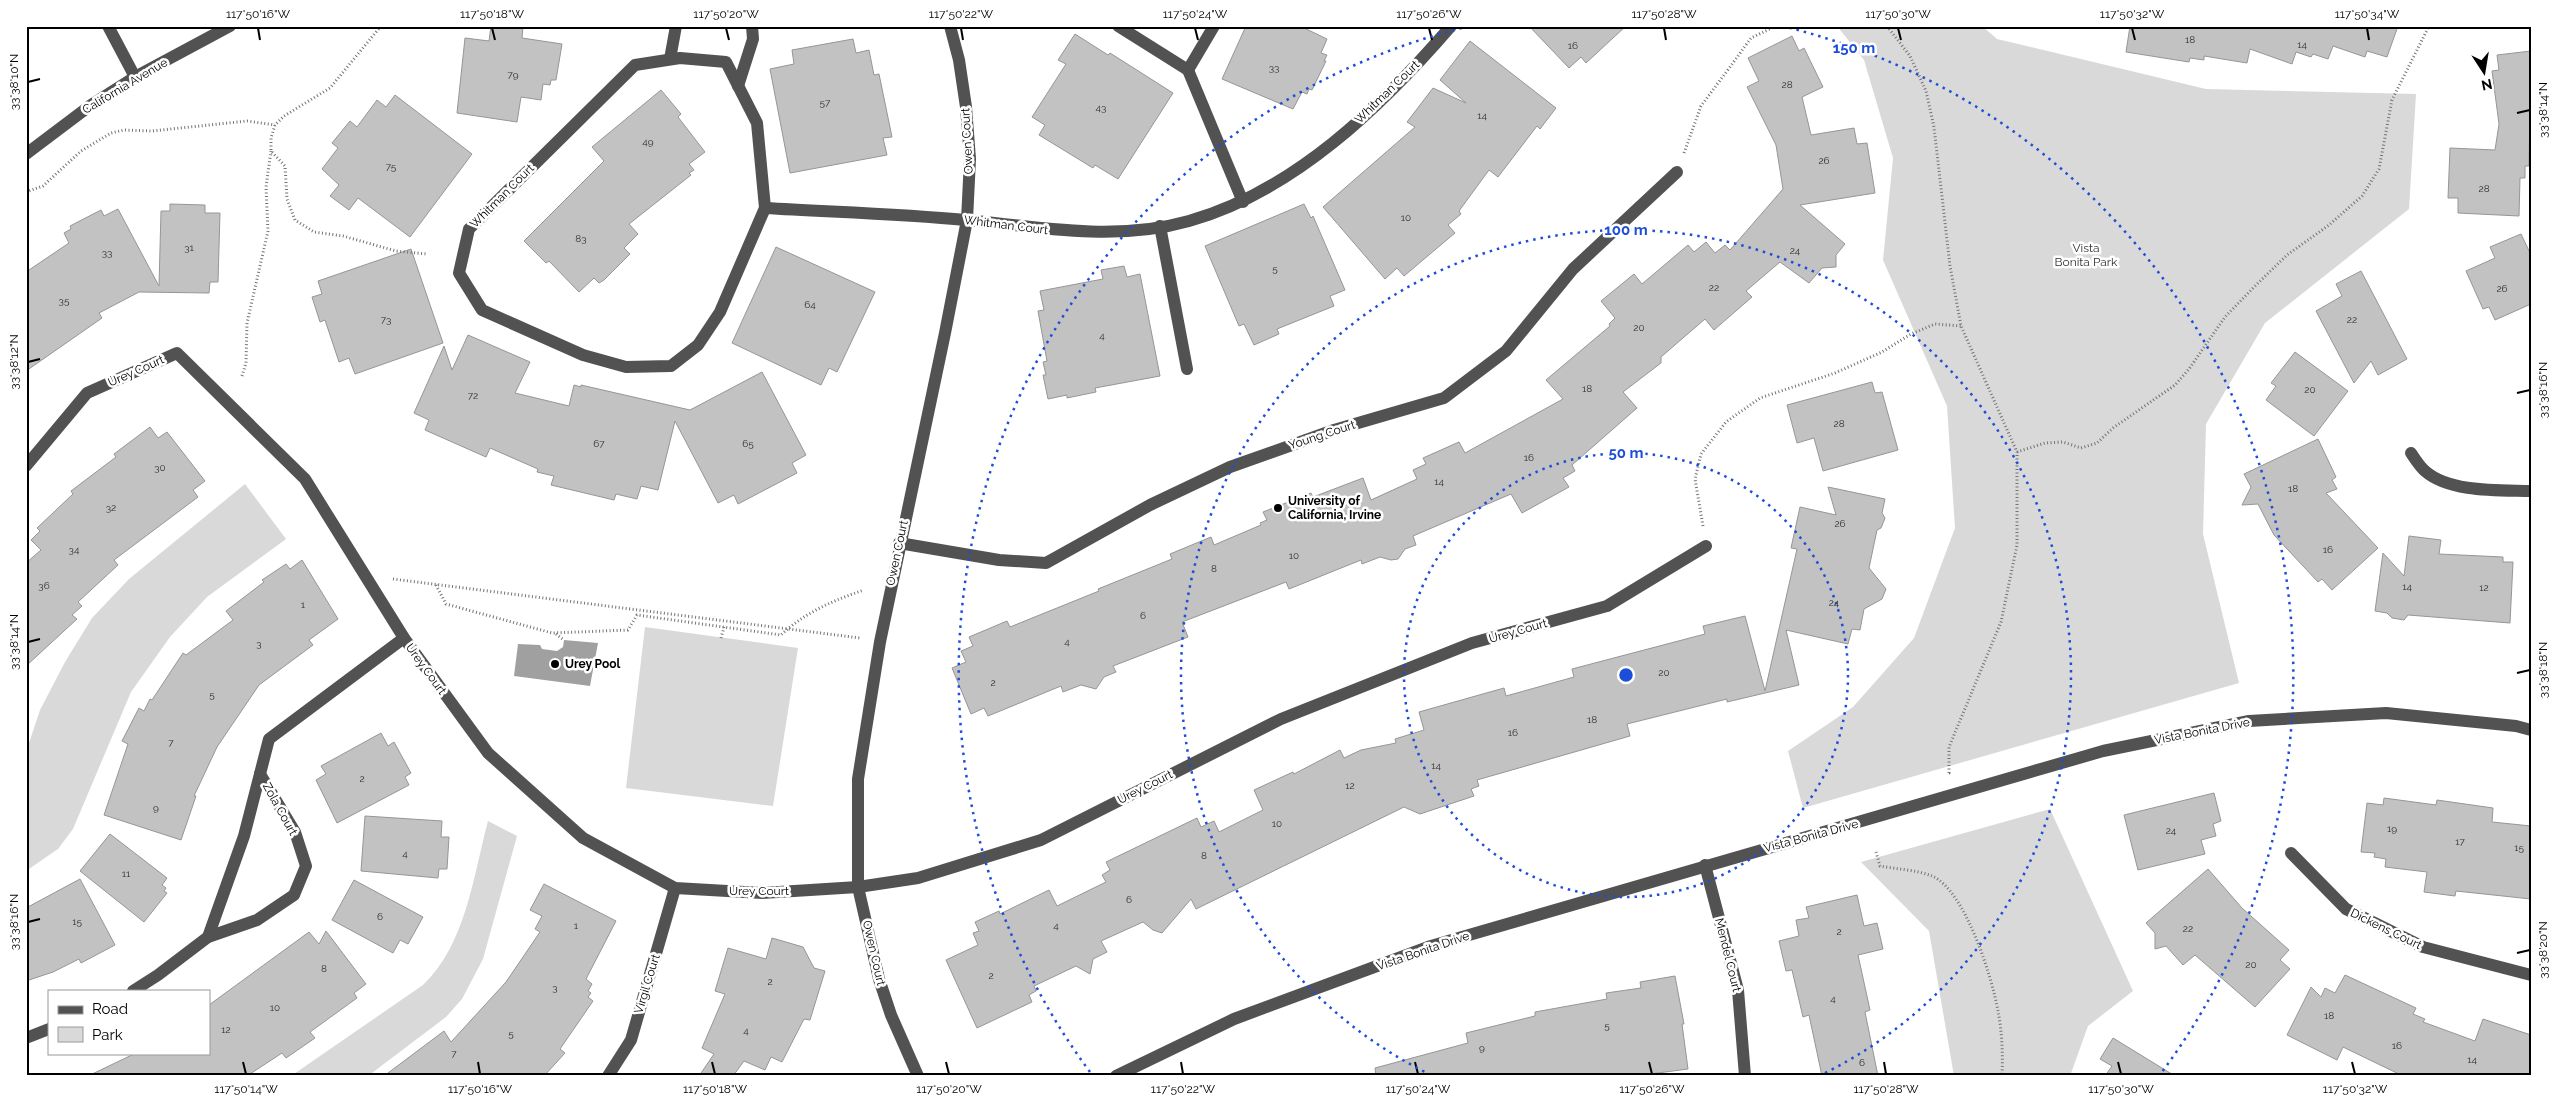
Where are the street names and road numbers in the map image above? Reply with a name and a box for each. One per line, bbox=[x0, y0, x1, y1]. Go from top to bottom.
street label: California Avenue bbox=[80, 55, 170, 117]
street label: Whitman Court bbox=[1352, 58, 1422, 126]
street label: Owen Court bbox=[958, 107, 976, 175]
street label: Whitman Court bbox=[467, 161, 537, 231]
street label: Whitman Court bbox=[963, 213, 1049, 237]
street label: Urey Court bbox=[106, 352, 166, 390]
street label: Young Court bbox=[1287, 418, 1357, 452]
street label: Owen Court bbox=[883, 519, 911, 587]
street label: Urey Court bbox=[1487, 616, 1549, 646]
street label: Urey Court bbox=[403, 641, 449, 697]
street label: Vista Bonita Drive bbox=[2153, 715, 2251, 747]
street label: Urey Court bbox=[1115, 767, 1175, 807]
street label: Zola Court bbox=[260, 780, 300, 838]
street label: Vista Bonita Drive bbox=[1762, 817, 1860, 855]
street label: Urey Court bbox=[729, 884, 789, 898]
street label: Dickens Court bbox=[2348, 906, 2424, 952]
street label: Mendel Court bbox=[1712, 917, 1744, 993]
street label: Owen Court bbox=[860, 919, 888, 987]
street label: Vista Bonita Drive bbox=[1375, 929, 1471, 973]
street label: Virgil Court bbox=[631, 953, 663, 1015]

